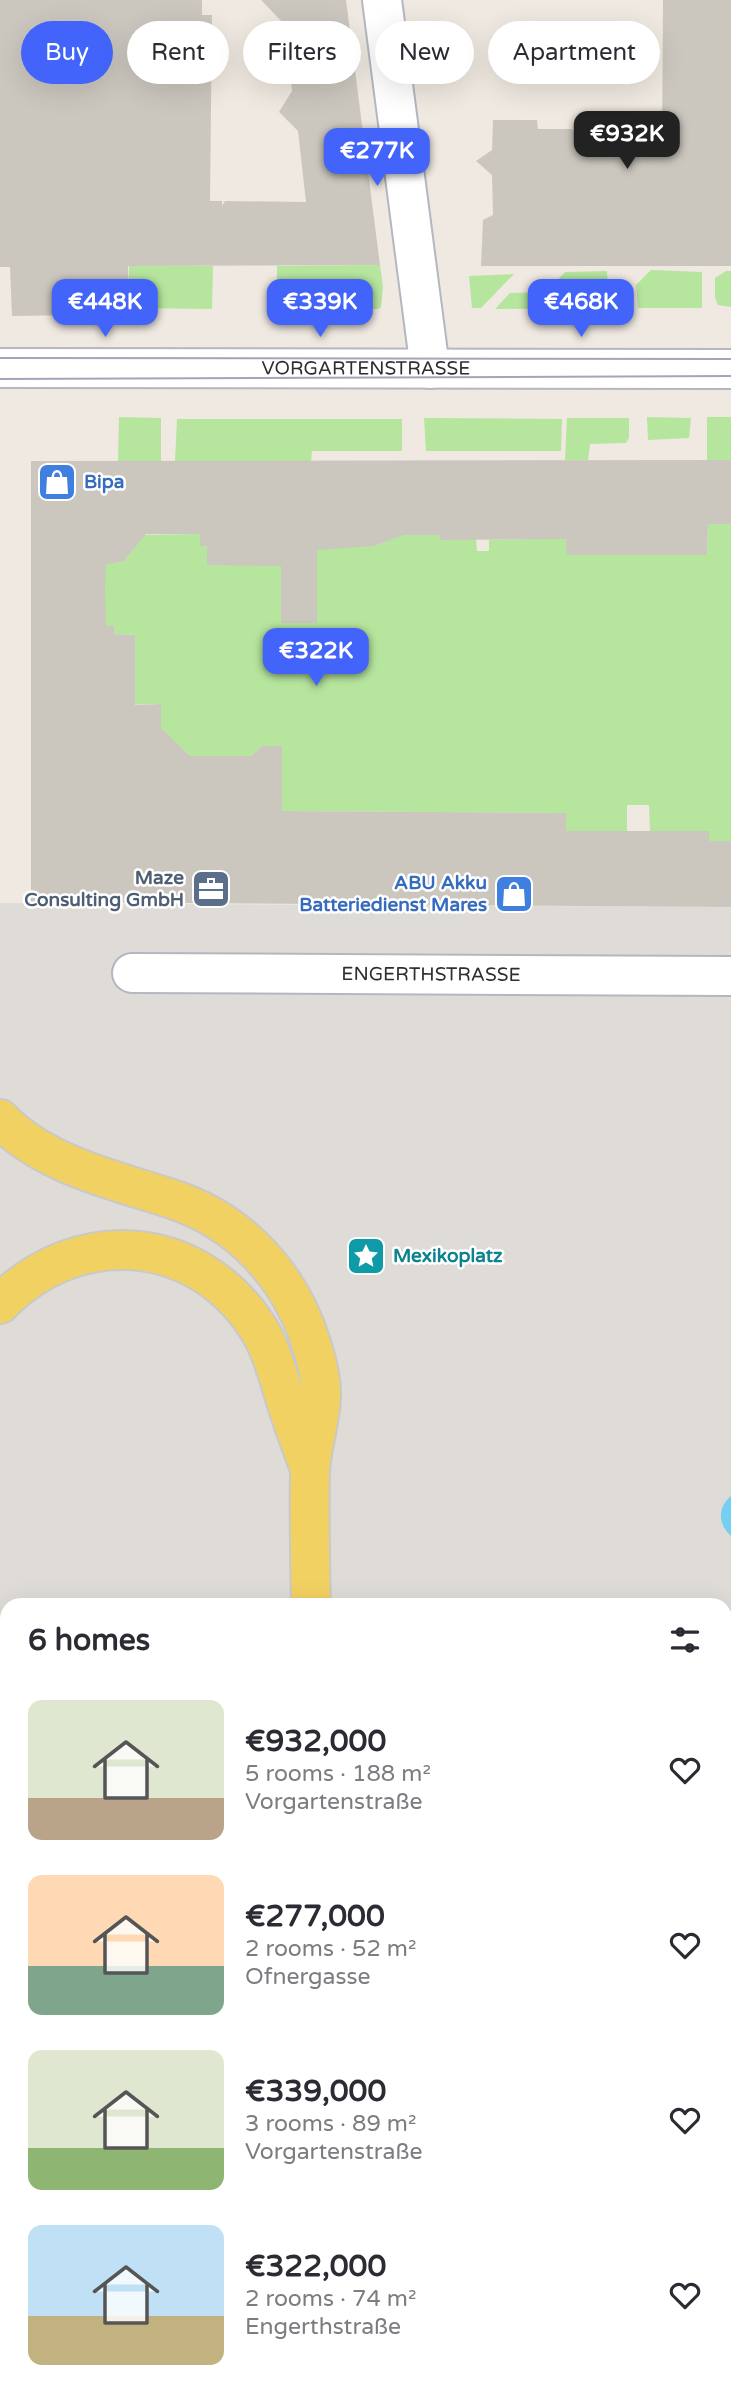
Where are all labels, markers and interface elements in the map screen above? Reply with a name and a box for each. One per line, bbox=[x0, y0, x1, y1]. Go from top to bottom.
chip: Buy bbox=[21, 21, 113, 84]
chip: Rent bbox=[127, 21, 229, 84]
chip: Filters bbox=[243, 21, 361, 84]
chip: New bbox=[375, 21, 474, 84]
chip: Apartment bbox=[488, 21, 660, 84]
pin: €932K bbox=[578, 111, 676, 171]
text: €932K bbox=[590, 120, 664, 148]
pin: €277K bbox=[328, 128, 426, 188]
text: €277K bbox=[340, 137, 414, 165]
pin: €448K bbox=[56, 280, 154, 339]
pin: €339K bbox=[271, 280, 369, 339]
pin: €468K bbox=[532, 280, 630, 339]
text: €448K bbox=[68, 288, 142, 316]
text: €339K bbox=[283, 288, 357, 316]
text: €468K bbox=[544, 288, 618, 316]
street label: VORGARTENSTRASSE bbox=[262, 357, 470, 380]
shop icon: Bipa bbox=[36, 461, 78, 503]
place label: Bipa bbox=[84, 471, 124, 494]
pin: €322K bbox=[267, 628, 365, 688]
text: €322K bbox=[279, 637, 353, 665]
place label: Maze Consulting GmbH bbox=[24, 867, 184, 912]
office icon: Maze Consulting GmbH bbox=[190, 868, 232, 910]
place label: ABU Akku Batteriedienst Mares bbox=[299, 872, 487, 916]
shop icon: ABU Akku Batteriedienst Mares bbox=[493, 873, 535, 915]
street label: ENGERTHSTRASSE bbox=[341, 963, 521, 986]
place icon: Mexikoplatz bbox=[345, 1235, 387, 1277]
place label: Mexikoplatz bbox=[393, 1245, 503, 1268]
icon: filters bbox=[666, 1621, 704, 1659]
text: 6 homes bbox=[28, 1622, 150, 1659]
text: €932,000 bbox=[245, 1723, 386, 1760]
icon: home bbox=[84, 1728, 168, 1812]
icon: heart bbox=[666, 1751, 704, 1789]
text: 5 rooms · 188 m² bbox=[245, 1760, 431, 1788]
text: Vorgartenstraße bbox=[245, 1788, 423, 1816]
text: €277,000 bbox=[245, 1898, 385, 1935]
icon: home bbox=[84, 1903, 168, 1987]
icon: heart bbox=[666, 1926, 704, 1964]
text: 2 rooms · 52 m² bbox=[245, 1935, 416, 1963]
text: Ofnergasse bbox=[245, 1963, 371, 1991]
text: €339,000 bbox=[245, 2073, 386, 2110]
icon: home bbox=[84, 2078, 168, 2162]
icon: heart bbox=[666, 2101, 704, 2139]
text: 3 rooms · 89 m² bbox=[245, 2110, 416, 2138]
text: Vorgartenstraße bbox=[245, 2138, 423, 2166]
text: €322,000 bbox=[245, 2248, 386, 2285]
icon: home bbox=[84, 2253, 168, 2337]
icon: heart bbox=[666, 2276, 704, 2314]
text: 2 rooms · 74 m² bbox=[245, 2285, 416, 2313]
text: Engerthstraße bbox=[245, 2313, 401, 2341]

